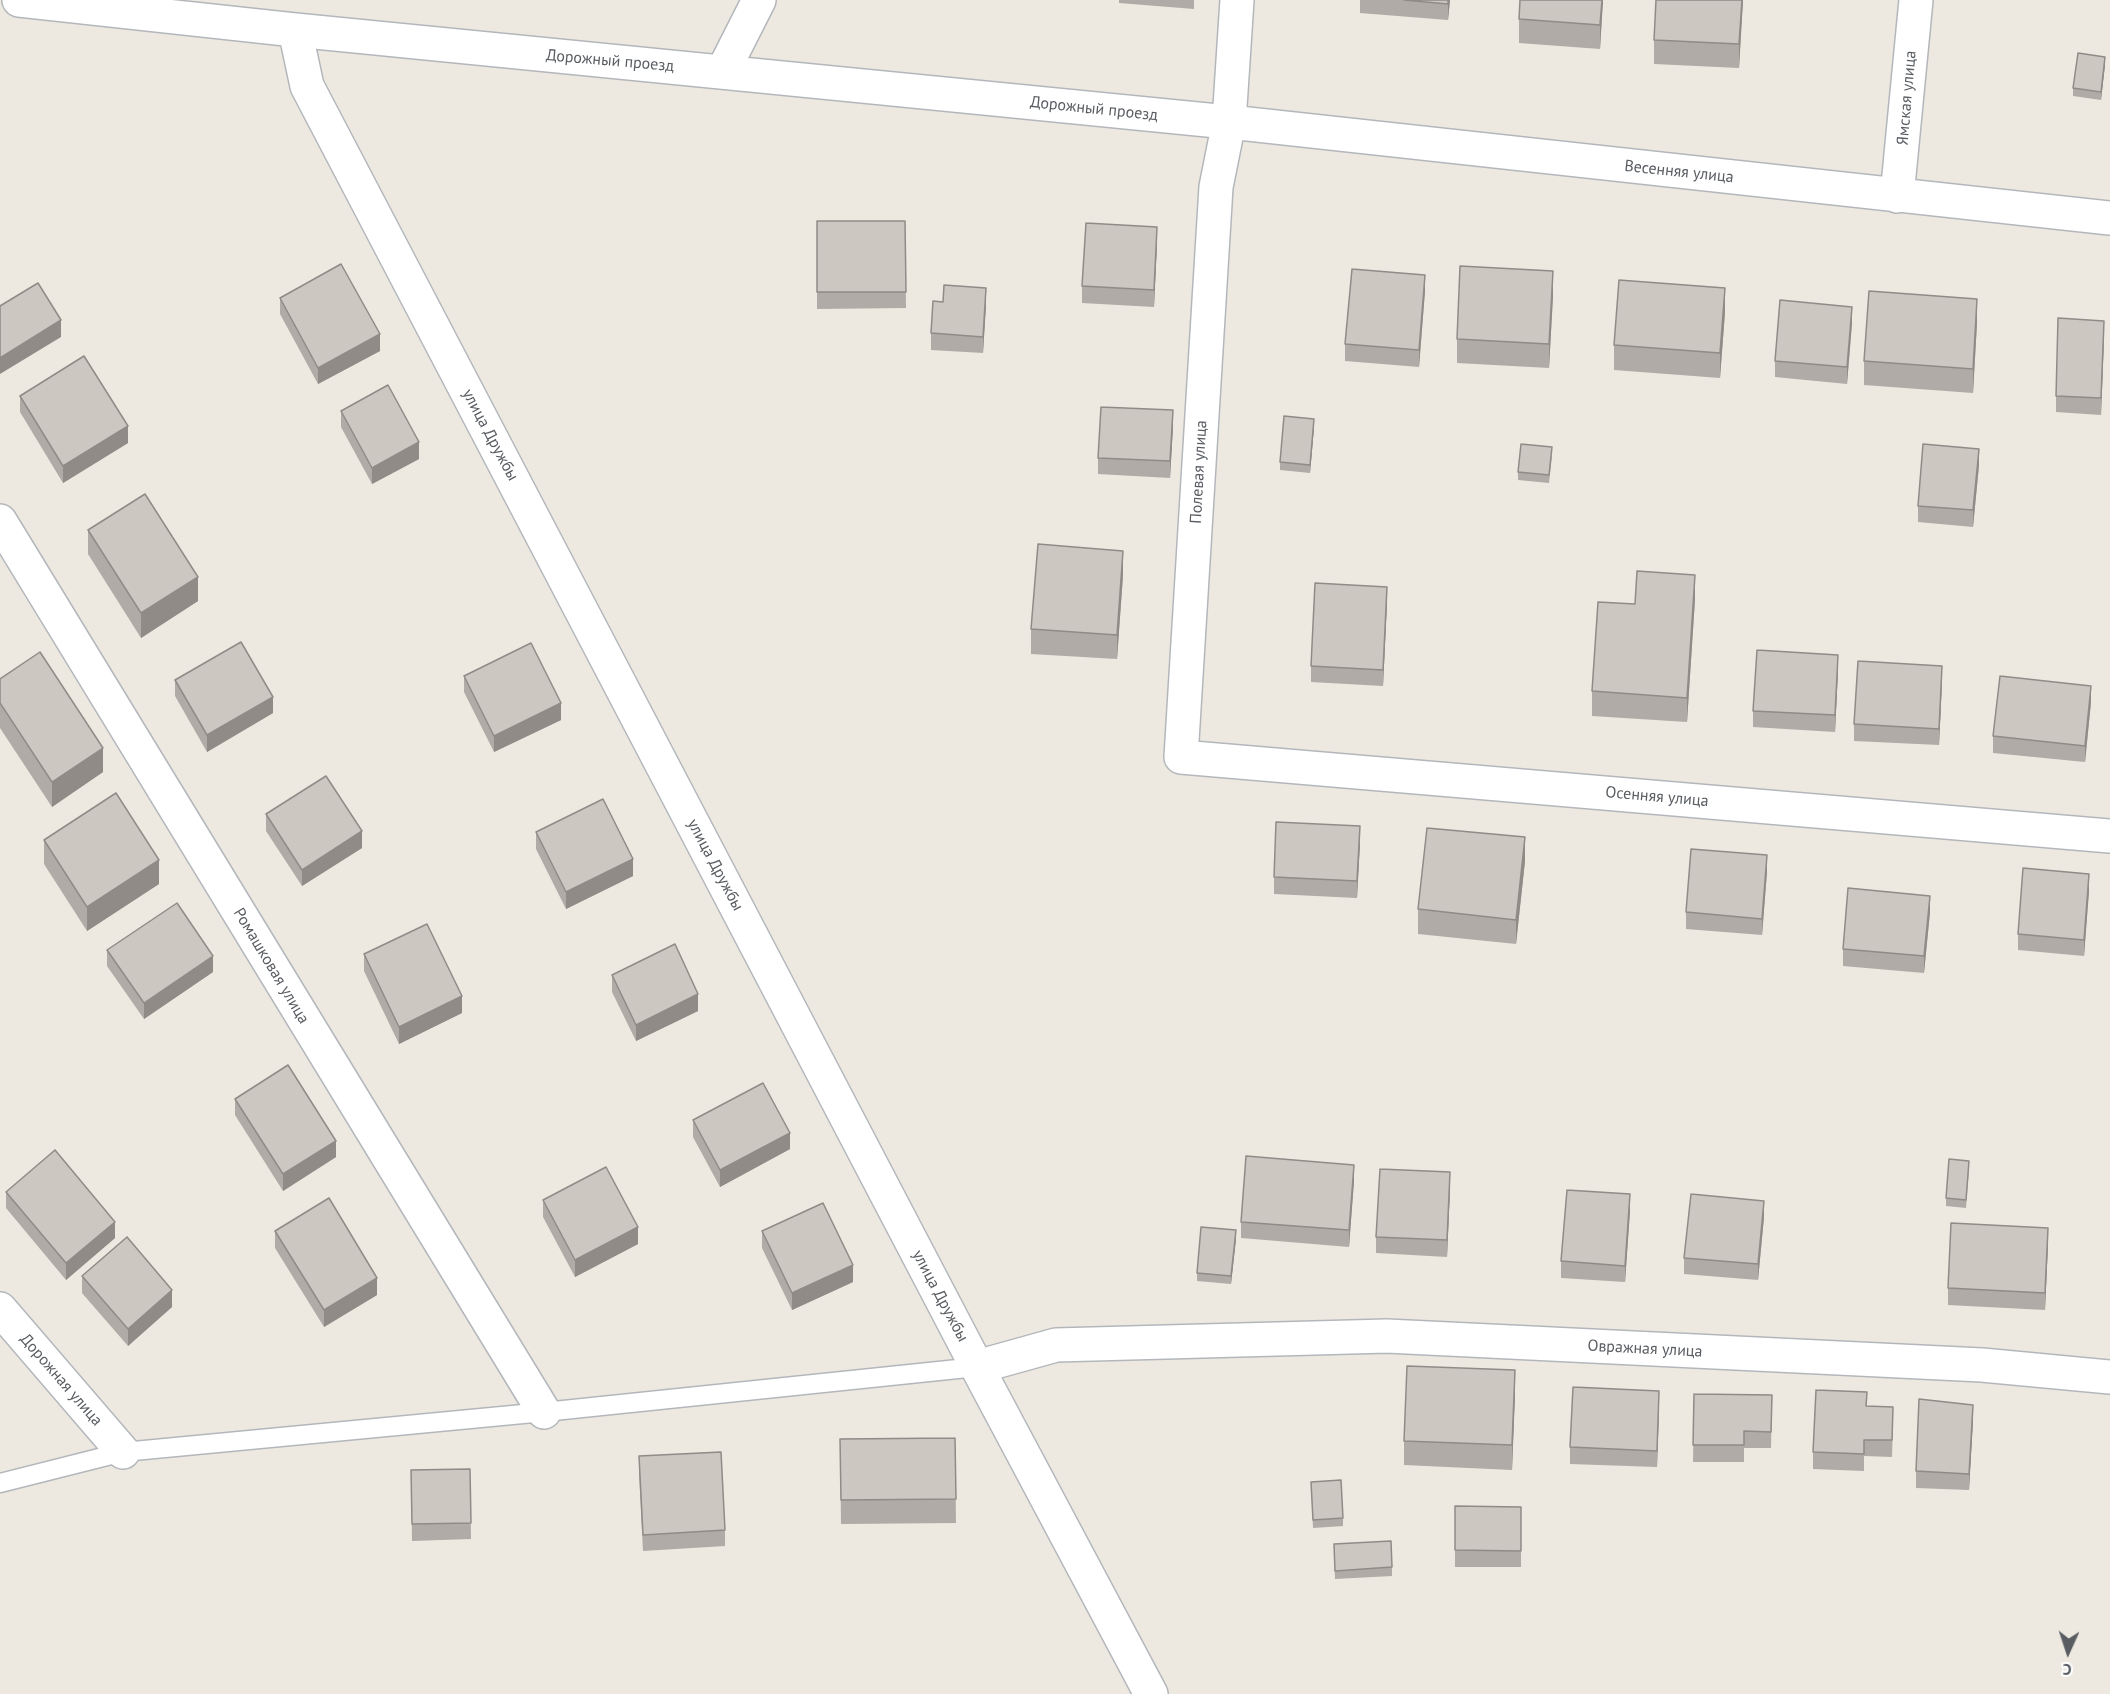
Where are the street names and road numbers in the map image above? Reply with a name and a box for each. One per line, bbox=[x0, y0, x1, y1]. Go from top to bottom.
street label: Дорожный проезд bbox=[545, 46, 675, 76]
street label: Ямская улица bbox=[1893, 50, 1921, 146]
street label: Дорожный проезд bbox=[1029, 93, 1159, 125]
street label: Весенняя улица bbox=[1623, 157, 1735, 187]
street label: улица Дружбы bbox=[458, 386, 522, 484]
street label: Полевая улица bbox=[1187, 420, 1211, 524]
street label: Осенняя улица bbox=[1605, 783, 1709, 811]
street label: улица Дружбы bbox=[683, 816, 747, 914]
street label: Ромашковая улица bbox=[229, 905, 313, 1027]
street label: улица Дружбы bbox=[908, 1247, 972, 1345]
street label: Дорожная улица bbox=[16, 1330, 106, 1430]
street label: Овражная улица bbox=[1587, 1336, 1703, 1362]

